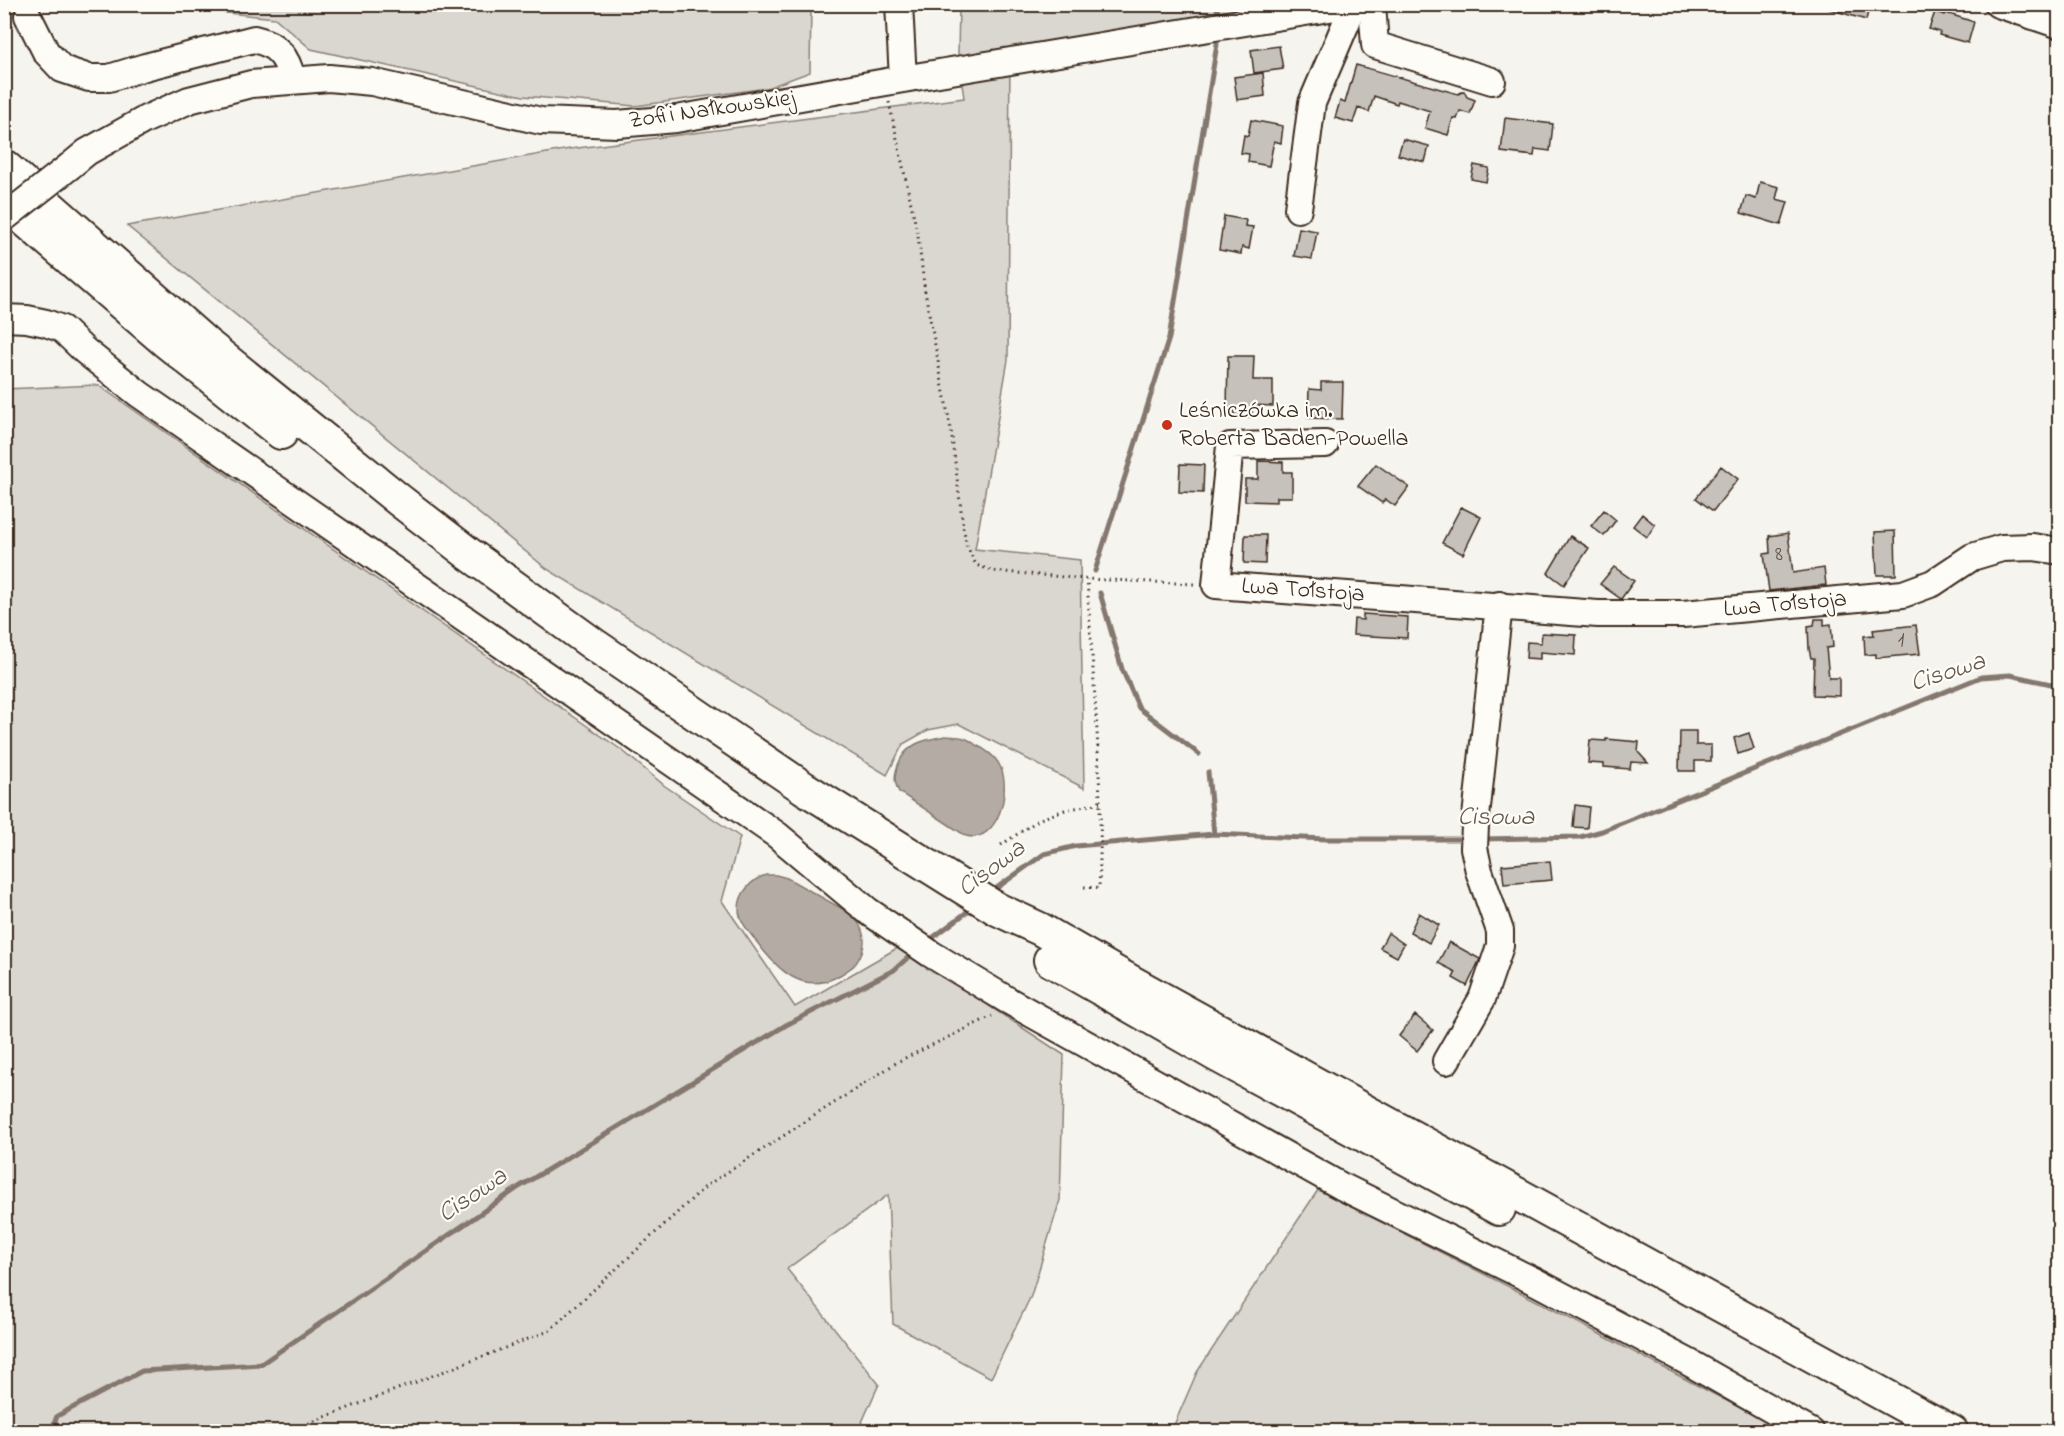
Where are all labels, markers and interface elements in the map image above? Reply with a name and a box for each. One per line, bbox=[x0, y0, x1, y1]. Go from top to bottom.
street label: Zofii Nałkowskiej bbox=[626, 81, 799, 139]
place label: Leśniczówka im. Roberta Baden-Powella bbox=[1179, 394, 1409, 457]
marker: Leśniczówka im. Roberta Baden-Powella bbox=[1160, 418, 1174, 432]
house number: 8 bbox=[1775, 540, 1783, 570]
street label: Lwa Tołstoja bbox=[1240, 569, 1366, 613]
street label: Lwa Tołstoja bbox=[1722, 582, 1848, 628]
house number: 1 bbox=[1898, 626, 1905, 656]
water label: Cisowa bbox=[1906, 643, 1991, 703]
water label: Cisowa bbox=[1458, 799, 1535, 837]
water label: Cisowa bbox=[950, 830, 1035, 907]
water label: Cisowa bbox=[431, 1158, 516, 1233]

